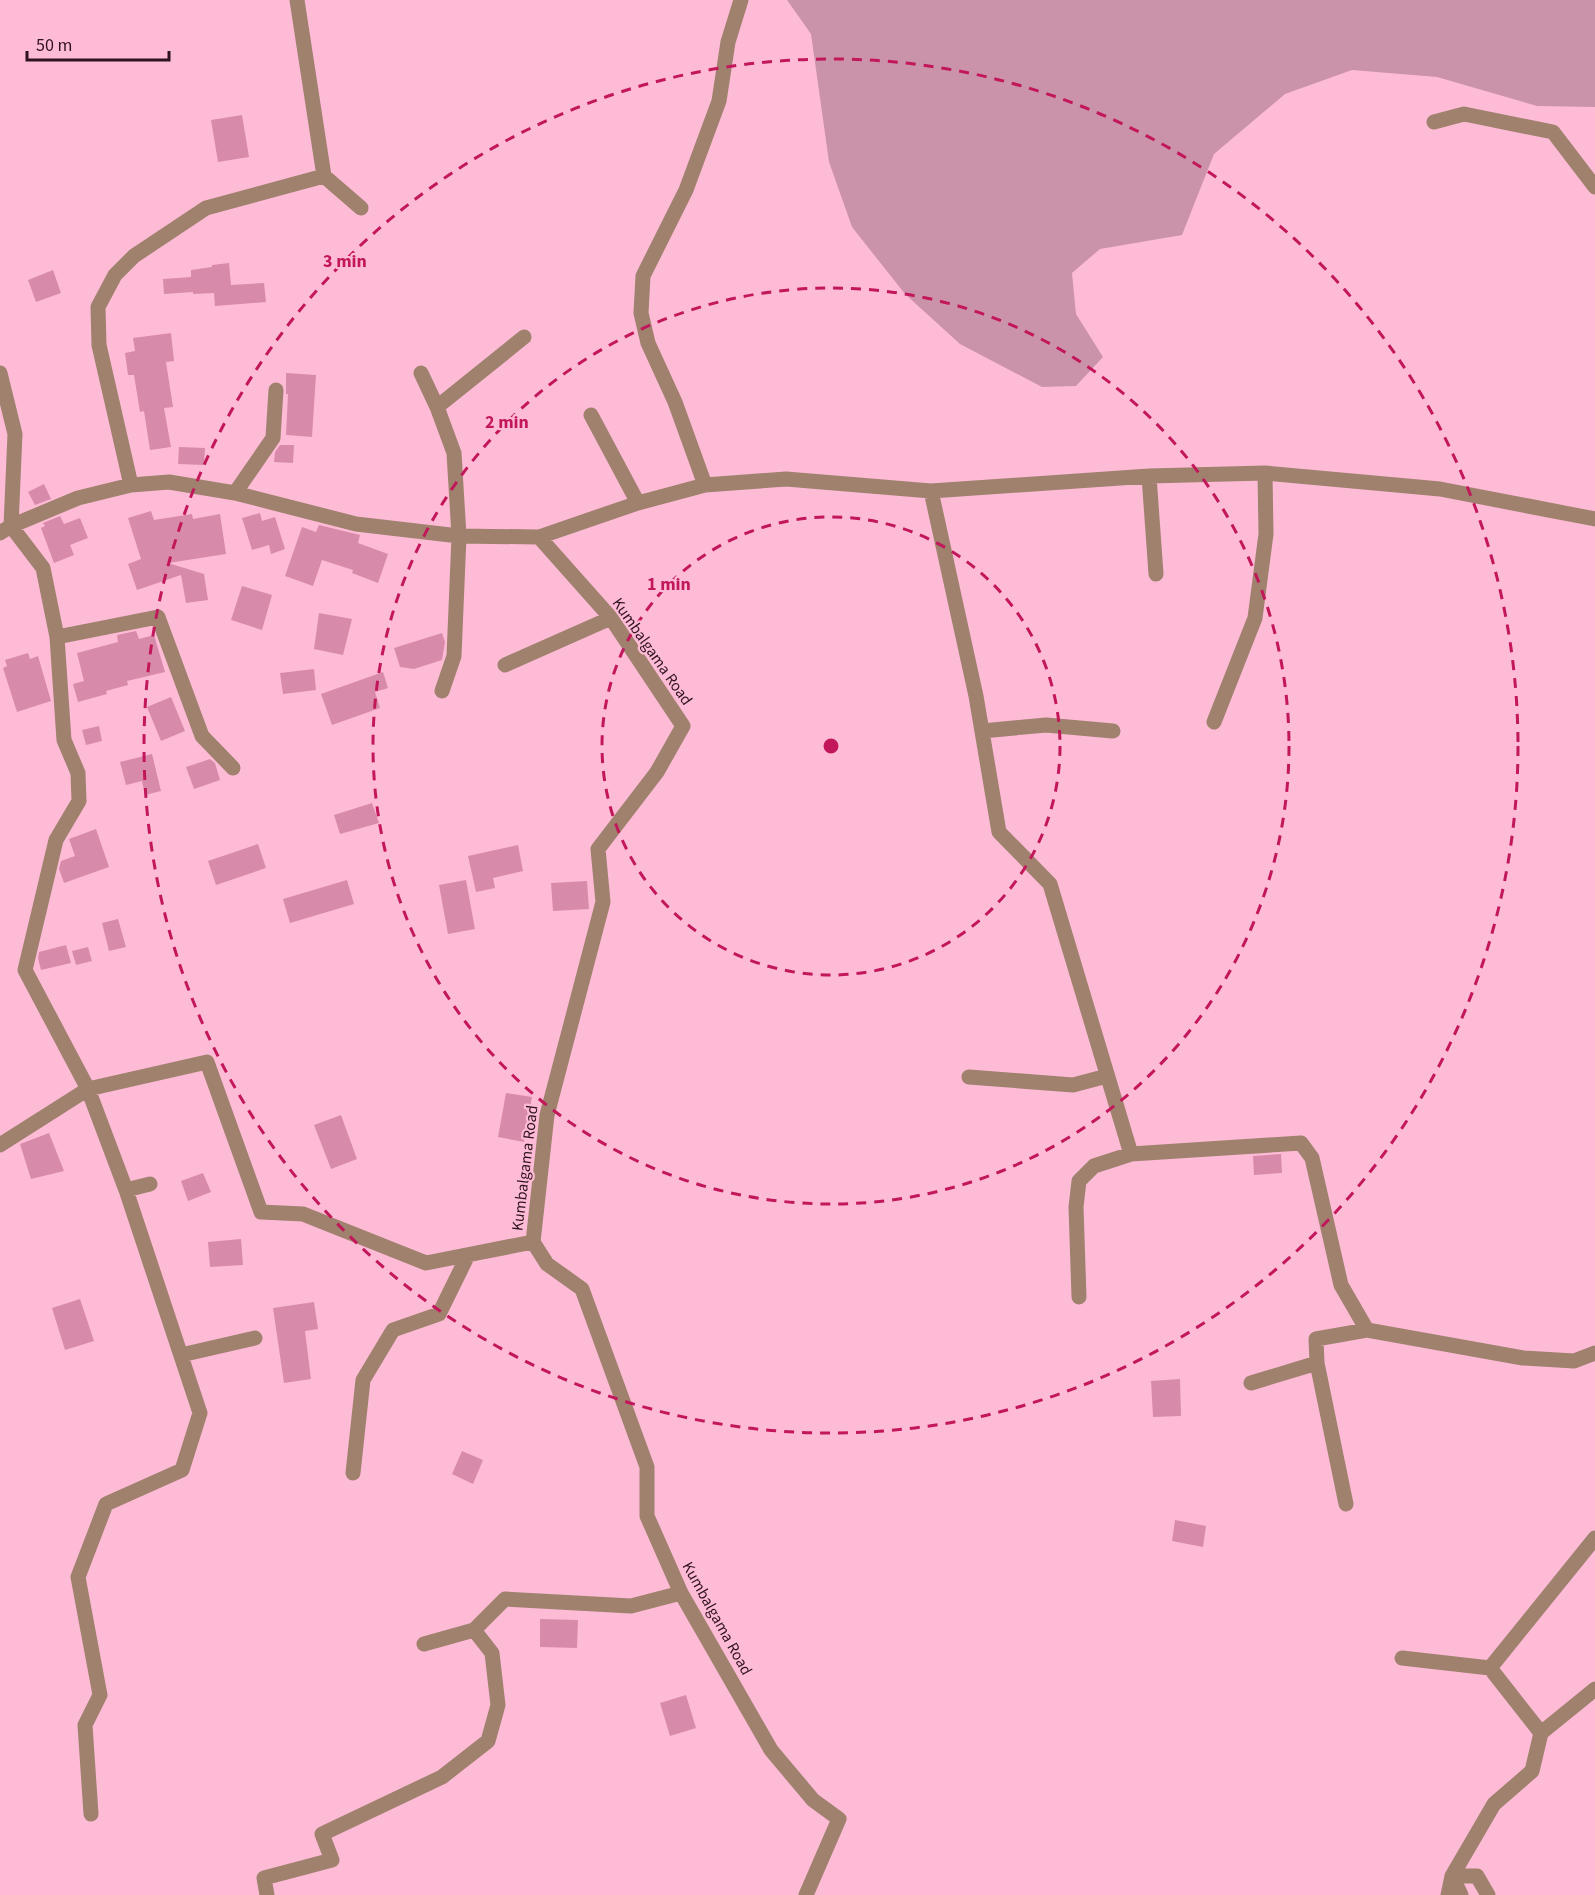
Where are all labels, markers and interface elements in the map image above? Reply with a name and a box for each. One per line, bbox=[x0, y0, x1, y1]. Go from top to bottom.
scale bar bbox=[27, 24, 170, 62]
text: 50 m bbox=[36, 33, 72, 58]
text: 3 min bbox=[323, 249, 367, 274]
text: 2 min bbox=[485, 410, 529, 435]
text: 1 min bbox=[647, 572, 691, 597]
street label: Kumbalgama Road bbox=[607, 593, 697, 710]
centre of rings bbox=[821, 736, 841, 756]
street label: Kumbalgama Road bbox=[506, 1104, 544, 1232]
street label: Kumbalgama Road bbox=[677, 1558, 757, 1679]

